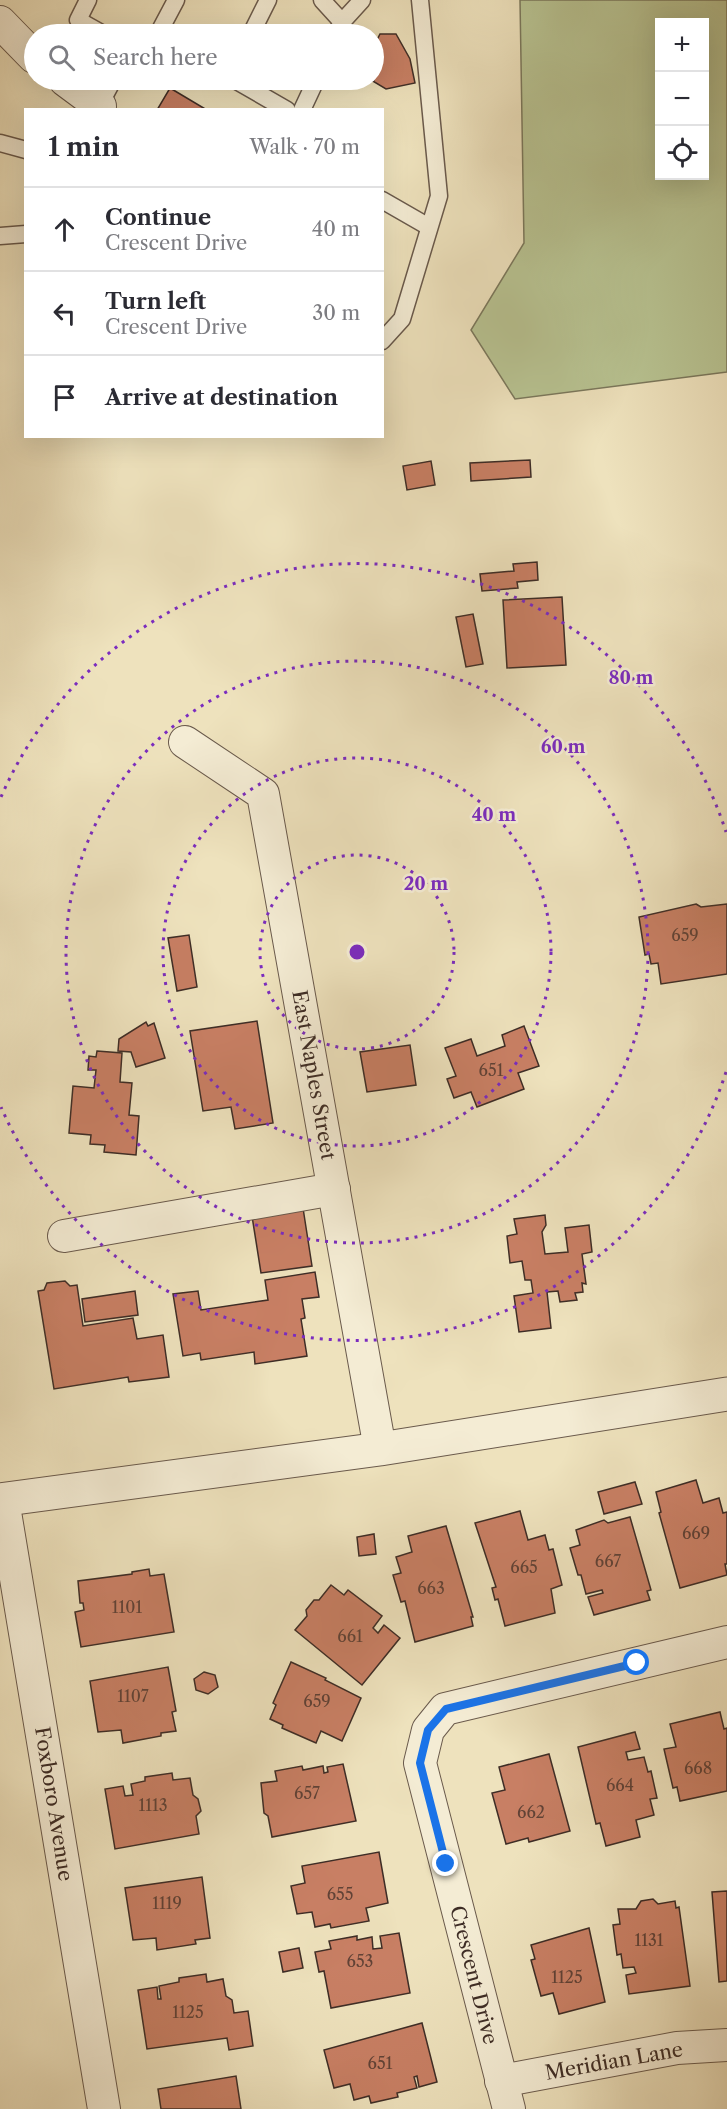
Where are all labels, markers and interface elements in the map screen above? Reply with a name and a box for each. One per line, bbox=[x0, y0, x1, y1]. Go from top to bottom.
map controls bbox=[655, 18, 709, 180]
button: + bbox=[655, 18, 709, 72]
search box bbox=[24, 24, 384, 90]
icon: search bbox=[45, 41, 78, 74]
text: Search here bbox=[93, 44, 218, 71]
button: − bbox=[655, 72, 709, 126]
button: locate bbox=[655, 126, 709, 180]
text: 1 min bbox=[48, 131, 119, 163]
text: Walk · 70 m bbox=[249, 135, 360, 159]
text: Continue bbox=[105, 204, 211, 231]
icon: ahead bbox=[48, 213, 81, 246]
text: 40 m bbox=[312, 217, 360, 241]
text: Crescent Drive bbox=[105, 231, 247, 255]
text: Turn left bbox=[105, 288, 206, 315]
icon: left bbox=[48, 297, 81, 330]
text: 30 m bbox=[312, 301, 360, 325]
text: Crescent Drive bbox=[105, 315, 247, 339]
icon: arrive bbox=[48, 381, 81, 414]
text: Arrive at destination bbox=[105, 384, 338, 411]
text: 80 m bbox=[608, 667, 654, 689]
text: 60 m bbox=[541, 736, 585, 758]
text: 40 m bbox=[472, 804, 516, 826]
text: 20 m bbox=[404, 873, 448, 895]
house number: 659 bbox=[671, 925, 699, 945]
centre of rings bbox=[347, 942, 367, 962]
street label: East Naples Street bbox=[287, 988, 341, 1162]
house number: 651 bbox=[479, 1060, 504, 1080]
house number: 669 bbox=[682, 1523, 710, 1543]
house number: 667 bbox=[595, 1551, 621, 1571]
house number: 665 bbox=[510, 1557, 538, 1577]
house number: 663 bbox=[417, 1578, 445, 1598]
house number: 1101 bbox=[112, 1597, 142, 1617]
house number: 661 bbox=[337, 1626, 363, 1646]
route start bbox=[623, 1649, 649, 1675]
house number: 1107 bbox=[117, 1686, 149, 1706]
house number: 659 bbox=[303, 1691, 331, 1711]
street label: Foxboro Avenue bbox=[30, 1725, 78, 1883]
house number: 668 bbox=[684, 1758, 712, 1778]
house number: 664 bbox=[606, 1775, 634, 1795]
house number: 657 bbox=[294, 1783, 320, 1803]
house number: 1113 bbox=[139, 1795, 168, 1815]
house number: 662 bbox=[517, 1802, 545, 1822]
route end bbox=[432, 1850, 458, 1876]
house number: 655 bbox=[327, 1884, 353, 1904]
house number: 1119 bbox=[152, 1893, 182, 1913]
street label: Crescent Drive bbox=[445, 1903, 503, 2047]
house number: 1131 bbox=[635, 1930, 664, 1950]
house number: 653 bbox=[347, 1951, 373, 1971]
house number: 1125 bbox=[551, 1967, 583, 1987]
house number: 1125 bbox=[172, 2002, 204, 2022]
street label: Meridian Lane bbox=[543, 2037, 685, 2085]
house number: 651 bbox=[368, 2053, 393, 2073]

